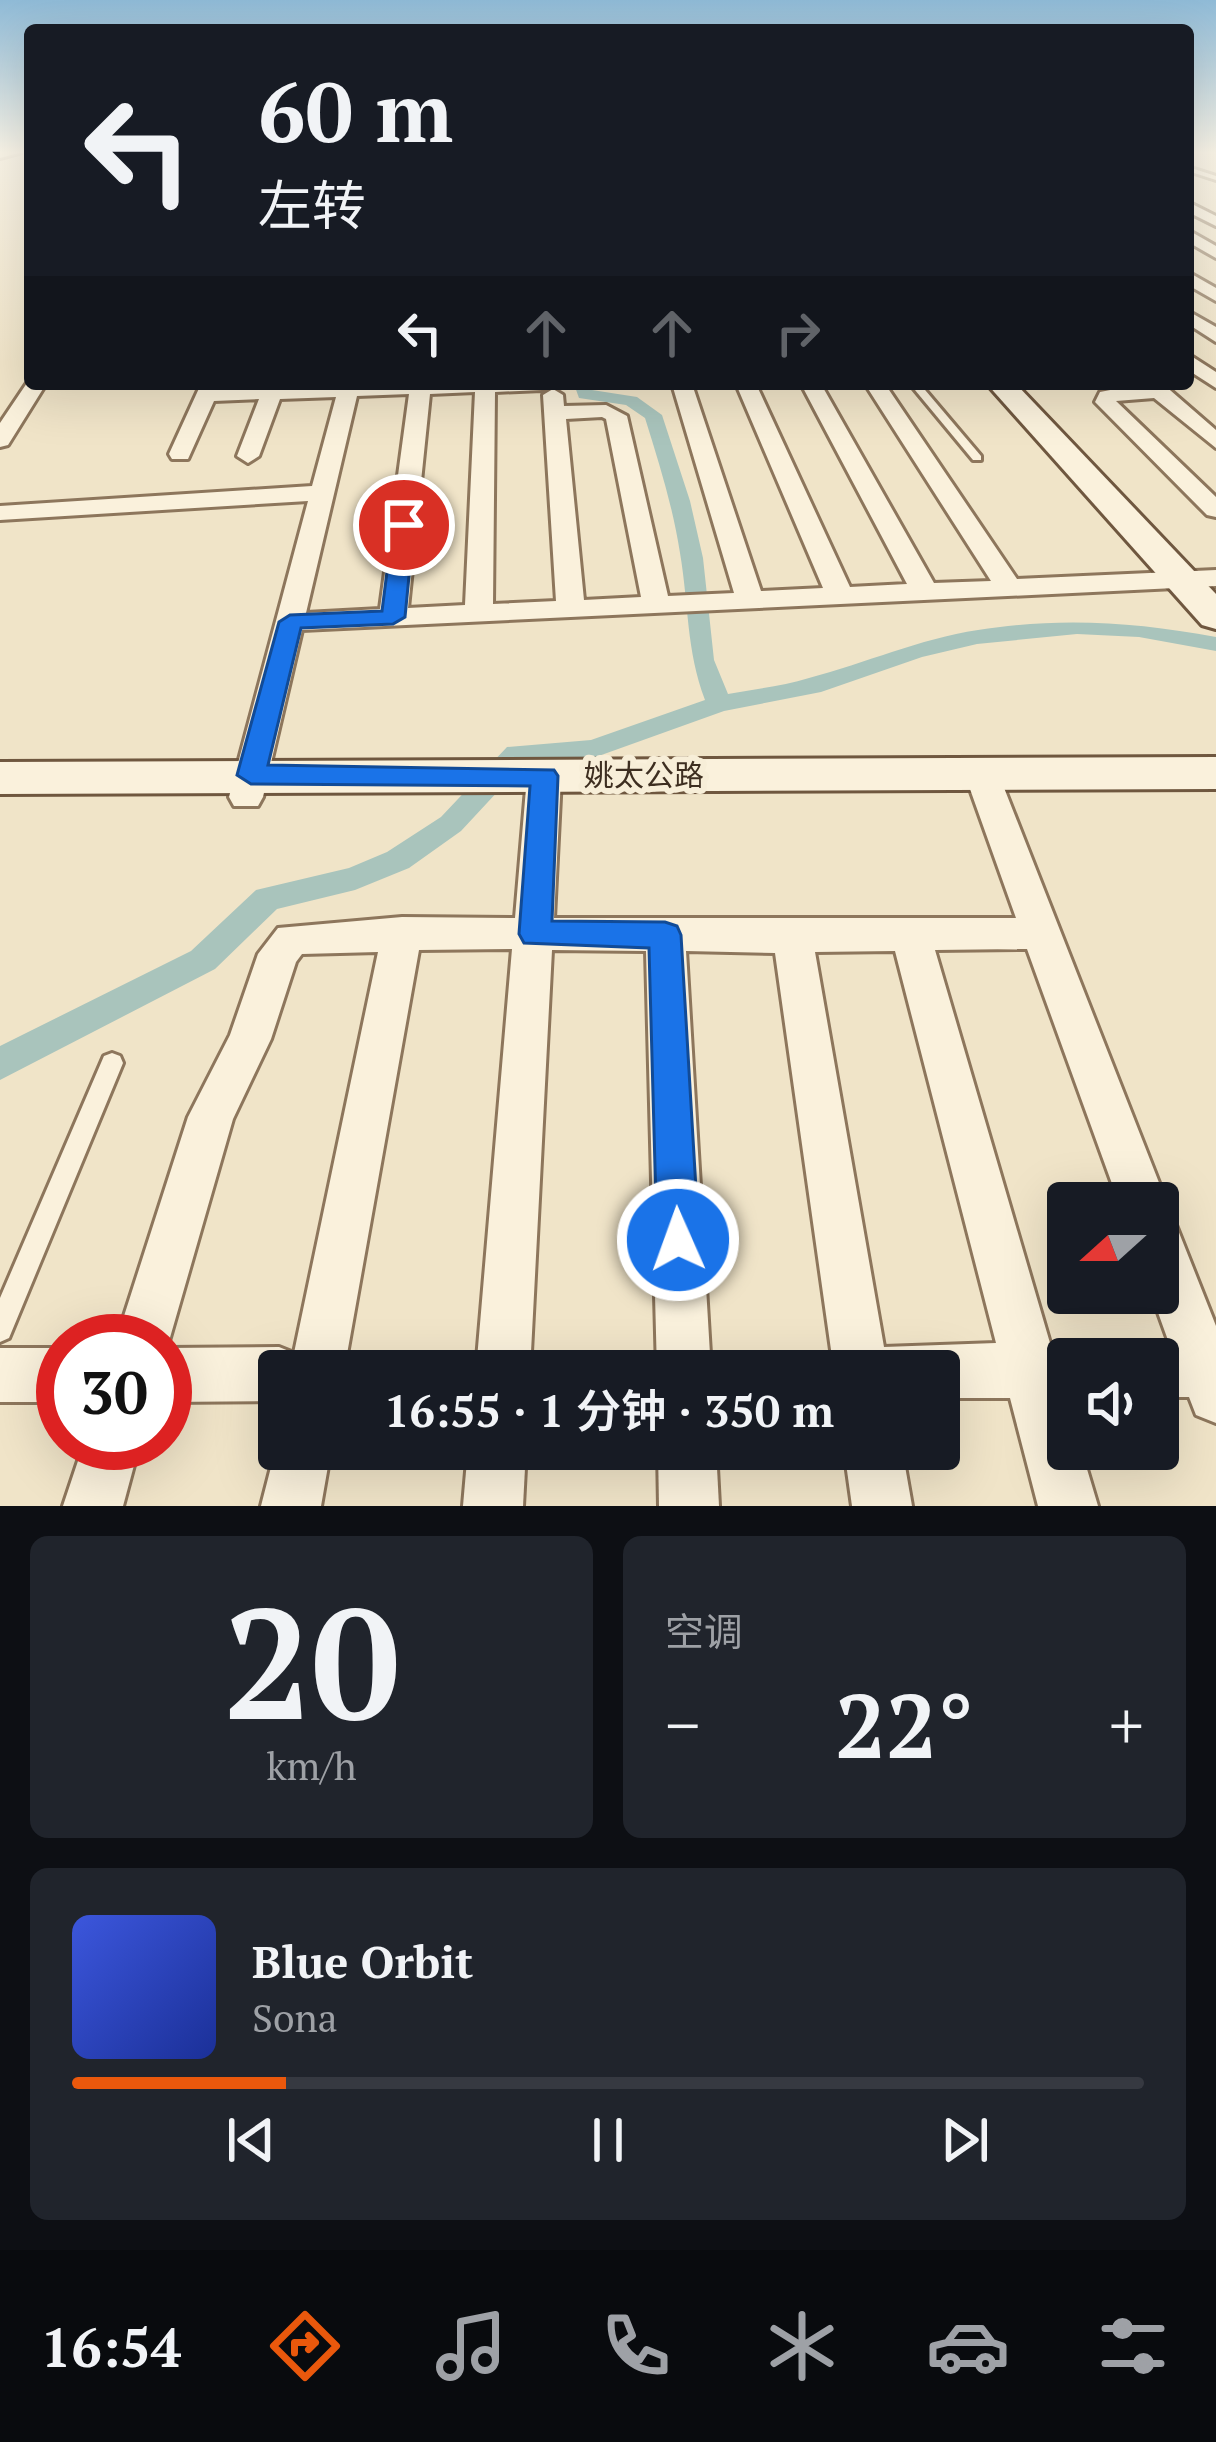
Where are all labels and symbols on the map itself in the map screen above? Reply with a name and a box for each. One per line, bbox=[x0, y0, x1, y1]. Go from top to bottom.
pin bbox=[353, 474, 455, 576]
street label: 姚太公路 bbox=[584, 755, 704, 795]
position arrow bbox=[615, 1177, 741, 1303]
north arrow bbox=[1047, 1182, 1179, 1314]
speed limit sign: 30 bbox=[36, 1314, 192, 1470]

